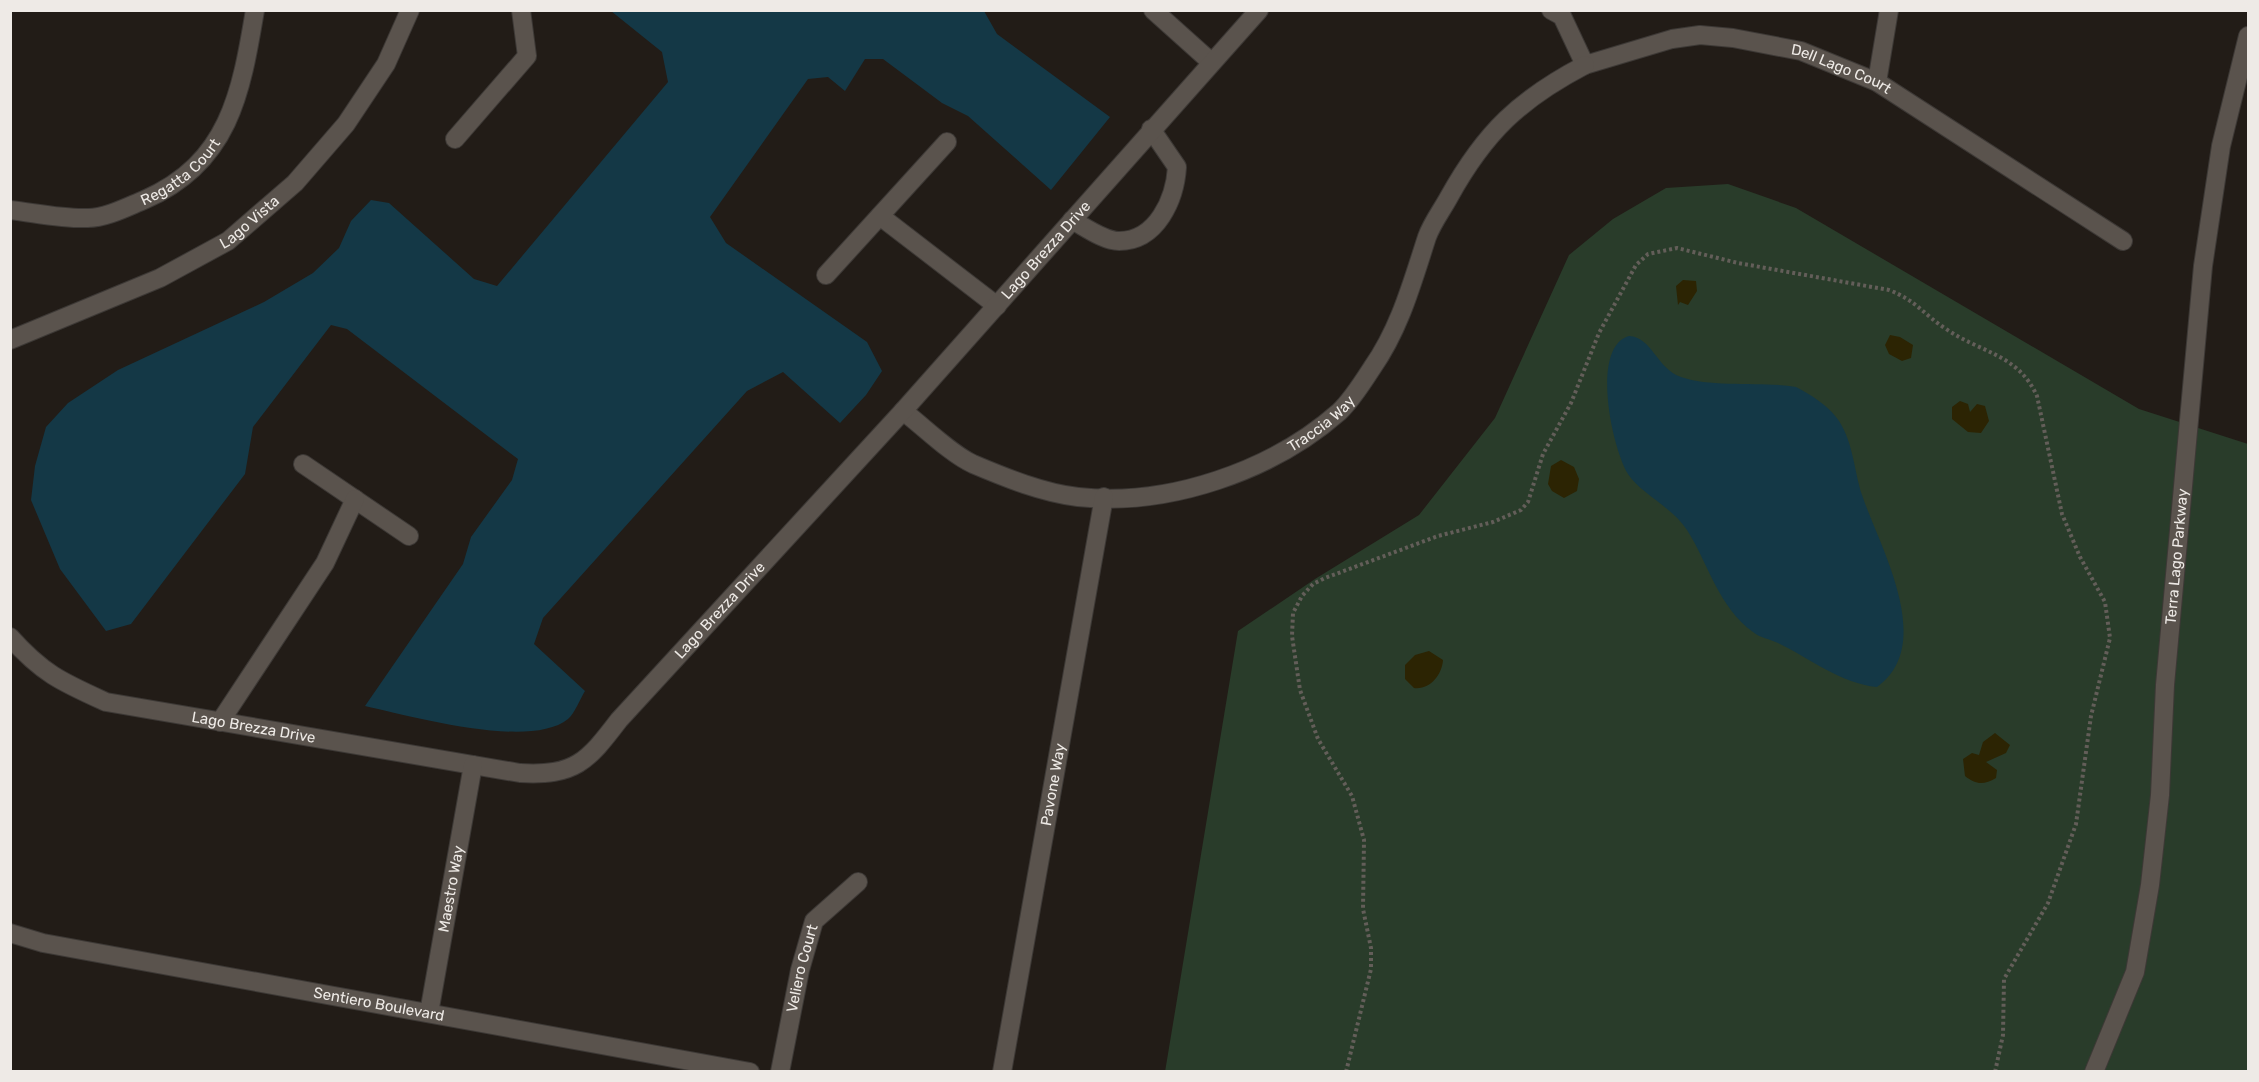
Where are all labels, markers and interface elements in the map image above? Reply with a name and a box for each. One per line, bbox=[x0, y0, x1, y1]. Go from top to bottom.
street label: Dell Lago Court bbox=[1790, 40, 1895, 98]
street label: Regatta Court bbox=[138, 135, 224, 209]
street label: Lago Vista bbox=[217, 192, 283, 253]
street label: Lago Brezza Drive bbox=[998, 197, 1094, 303]
street label: Traccia Way bbox=[1284, 392, 1359, 456]
street label: Terra Lago Parkway bbox=[2162, 488, 2192, 625]
street label: Lago Brezza Drive bbox=[671, 558, 769, 662]
street label: Lago Brezza Drive bbox=[190, 708, 317, 747]
street label: Pavone Way bbox=[1037, 742, 1069, 827]
street label: Maestro Way bbox=[434, 844, 468, 934]
street label: Veliero Court bbox=[783, 922, 822, 1014]
street label: Sentiero Boulevard bbox=[312, 984, 446, 1025]

